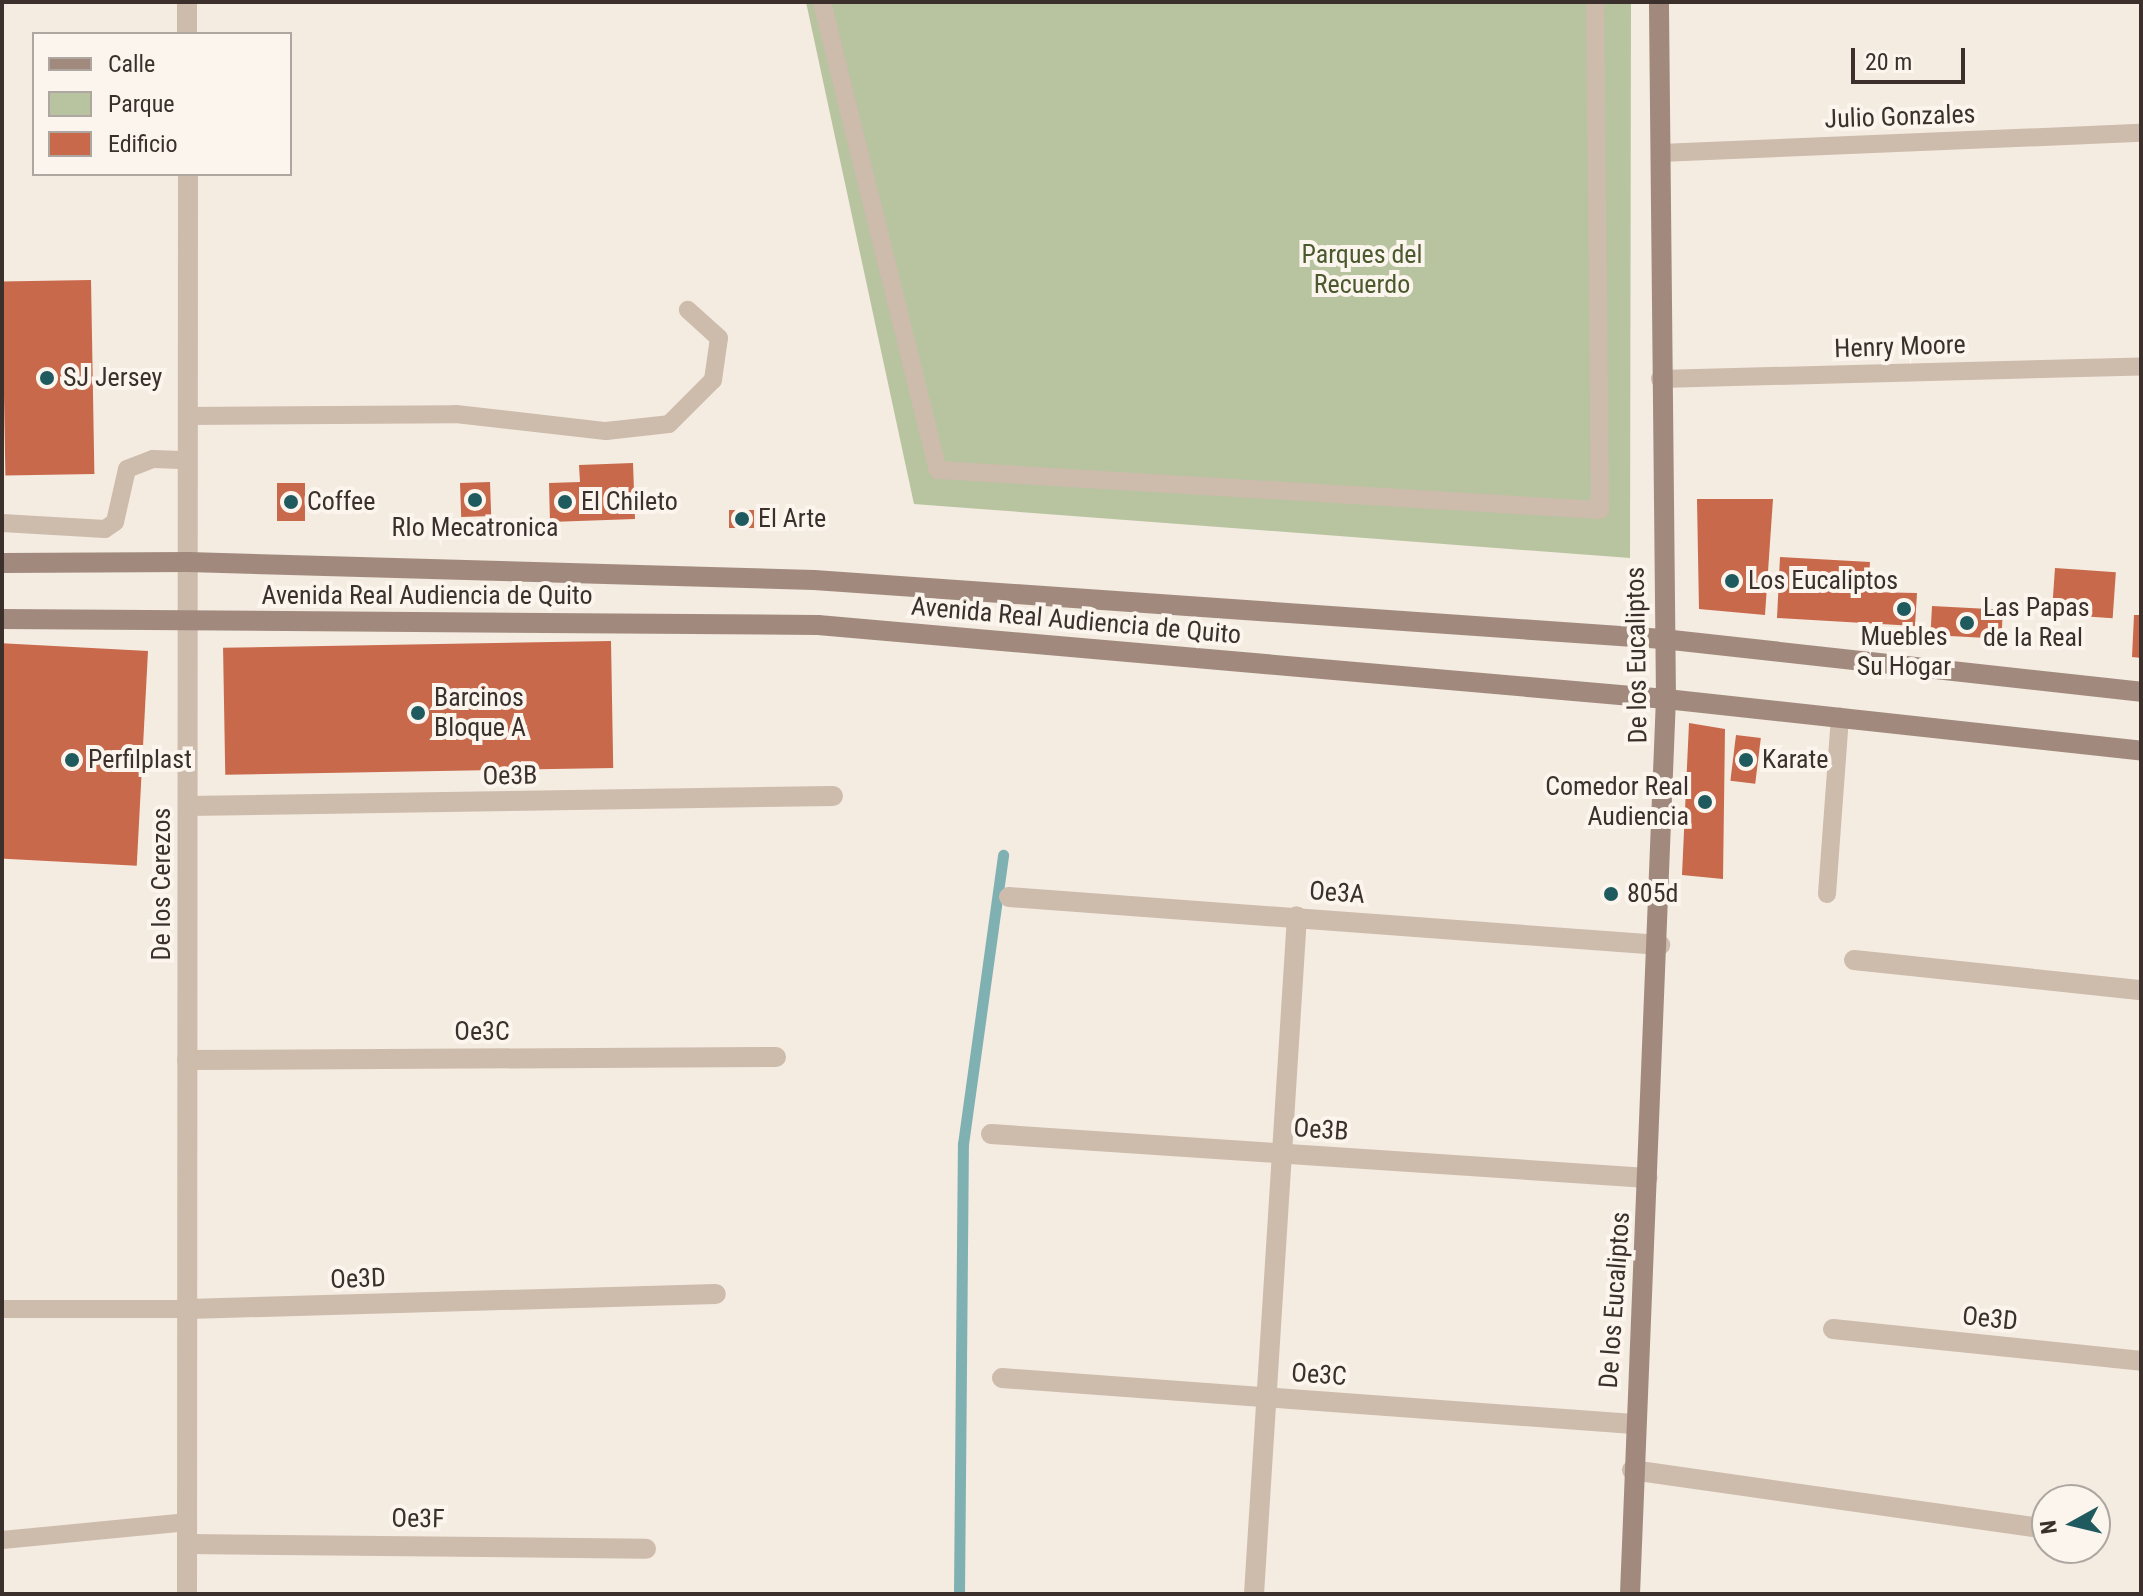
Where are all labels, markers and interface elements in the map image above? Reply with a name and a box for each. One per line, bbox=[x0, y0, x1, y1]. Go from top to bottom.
legend bbox=[32, 32, 292, 176]
scale bar bbox=[1855, 32, 1969, 82]
text: 20 m bbox=[1865, 48, 1912, 76]
text: Calle bbox=[108, 50, 155, 78]
text: Parque bbox=[108, 90, 175, 118]
street label: Julio Gonzales bbox=[1824, 99, 1976, 135]
text: Edificio bbox=[108, 130, 178, 158]
park label: Parques del Recuerdo bbox=[1301, 239, 1423, 300]
street label: Henry Moore bbox=[1834, 329, 1966, 365]
place label: SJ Jersey bbox=[63, 362, 162, 394]
marker: SJ Jersey bbox=[38, 369, 56, 387]
place label: Coffee bbox=[307, 486, 375, 518]
place label: El Chileto bbox=[581, 486, 678, 518]
marker: RIo Mecatronica bbox=[466, 491, 484, 509]
marker: Coffee bbox=[282, 493, 300, 511]
marker: El Chileto bbox=[556, 493, 574, 511]
place label: El Arte bbox=[758, 503, 826, 535]
marker: El Arte bbox=[733, 510, 751, 528]
place label: RIo Mecatronica bbox=[391, 512, 559, 544]
place label: Los Eucaliptos bbox=[1748, 565, 1898, 597]
street label: De los Eucaliptos bbox=[1620, 566, 1654, 744]
marker: Los Eucaliptos bbox=[1723, 572, 1741, 590]
street label: Avenida Real Audiencia de Quito bbox=[262, 580, 592, 612]
street label: Avenida Real Audiencia de Quito bbox=[910, 591, 1242, 651]
place label: Las Papas de la Real bbox=[1983, 592, 2090, 654]
marker: Muebles Su Hogar bbox=[1895, 600, 1913, 618]
marker: Las Papas de la Real bbox=[1958, 614, 1976, 632]
place label: Muebles Su Hogar bbox=[1857, 621, 1951, 682]
place label: Barcinos Bloque A bbox=[434, 682, 526, 744]
marker: Barcinos Bloque A bbox=[409, 704, 427, 722]
place label: Perfilplast bbox=[88, 744, 192, 776]
place label: Karate bbox=[1762, 744, 1828, 776]
marker: Perfilplast bbox=[63, 751, 81, 769]
marker: Karate bbox=[1737, 751, 1755, 769]
street label: Oe3B bbox=[482, 760, 538, 792]
place label: Comedor Real Audiencia bbox=[1545, 771, 1689, 832]
marker: Comedor Real Audiencia bbox=[1696, 793, 1714, 811]
street label: De los Cerezos bbox=[146, 808, 178, 960]
street label: Oe3A bbox=[1308, 875, 1366, 911]
place label: 805d bbox=[1627, 878, 1678, 910]
marker: 805d bbox=[1602, 885, 1620, 903]
street label: Oe3C bbox=[454, 1016, 510, 1048]
street label: Oe3B bbox=[1293, 1113, 1349, 1147]
street label: De los Eucaliptos bbox=[1593, 1211, 1637, 1389]
street label: Oe3D bbox=[330, 1262, 386, 1296]
street label: Oe3D bbox=[1961, 1301, 2019, 1337]
street label: Oe3C bbox=[1290, 1358, 1348, 1392]
north arrow bbox=[2031, 1484, 2111, 1564]
street label: Oe3F bbox=[391, 1503, 445, 1535]
text: N bbox=[2035, 1519, 2062, 1536]

